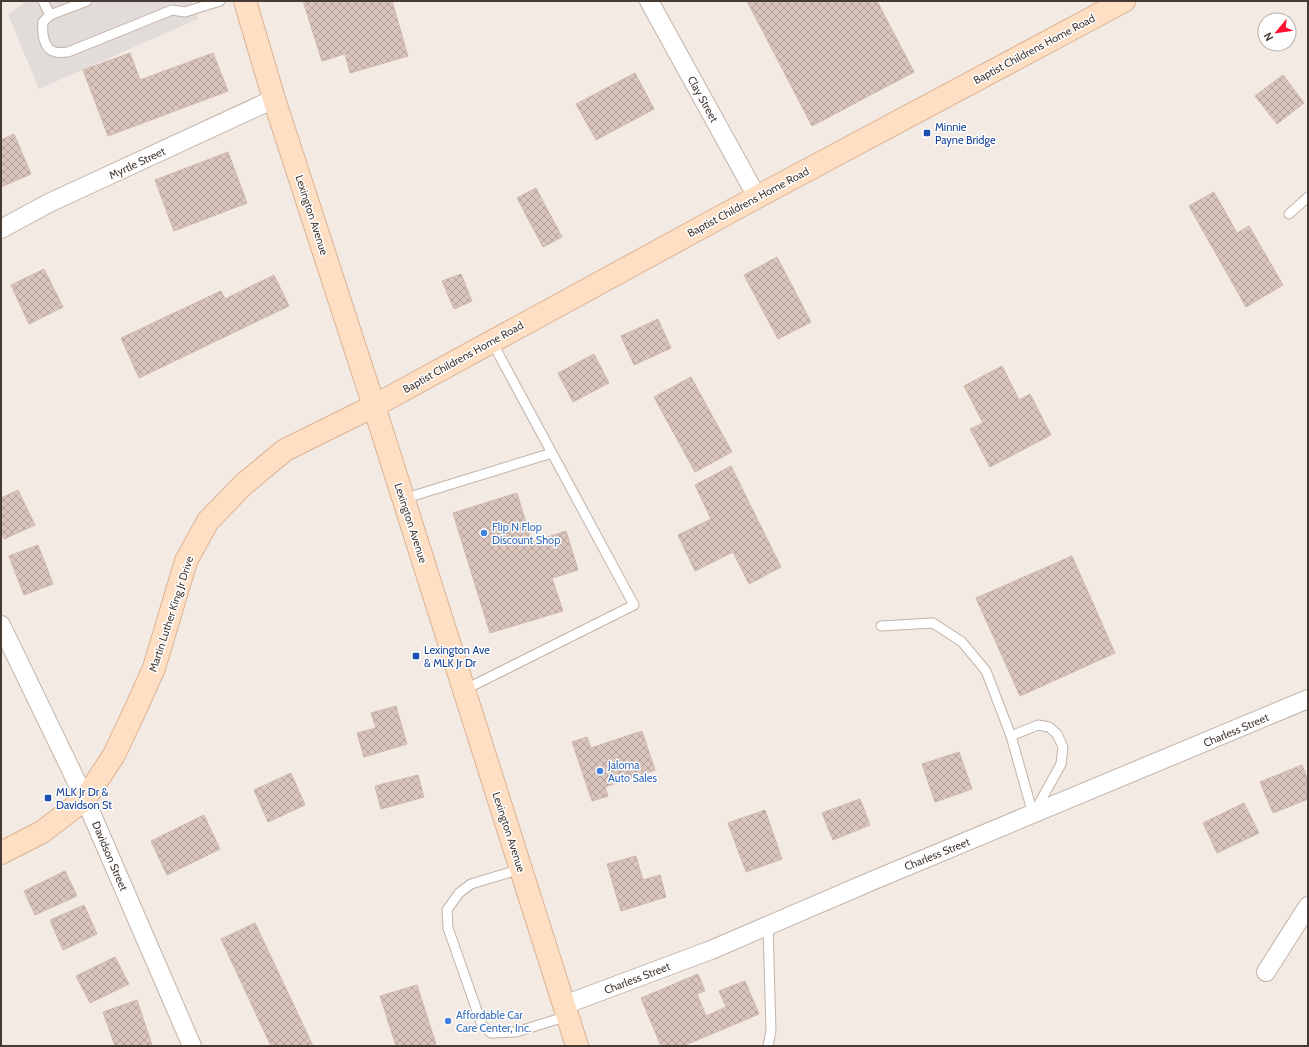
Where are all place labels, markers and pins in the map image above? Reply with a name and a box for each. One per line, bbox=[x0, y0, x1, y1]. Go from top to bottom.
place label: Minnie Payne Bridge bbox=[935, 120, 996, 147]
marker: Minnie Payne Bridge bbox=[922, 128, 932, 138]
place label: Flip N Flop Discount Shop bbox=[492, 520, 560, 547]
marker: Flip N Flop Discount Shop bbox=[479, 528, 489, 538]
place label: Lexington Ave & MLK Jr Dr bbox=[424, 643, 490, 670]
marker: Lexington Ave & MLK Jr Dr bbox=[411, 651, 421, 661]
place label: Jaloma Auto Sales bbox=[607, 758, 657, 785]
marker: Jaloma Auto Sales bbox=[595, 766, 605, 776]
place label: MLK Jr Dr & Davidson St bbox=[56, 785, 112, 812]
marker: MLK Jr Dr & Davidson St bbox=[43, 793, 53, 803]
place label: Affordable Car Care Center, Inc. bbox=[456, 1008, 531, 1035]
marker: Affordable Car Care Center, Inc. bbox=[443, 1016, 453, 1026]

